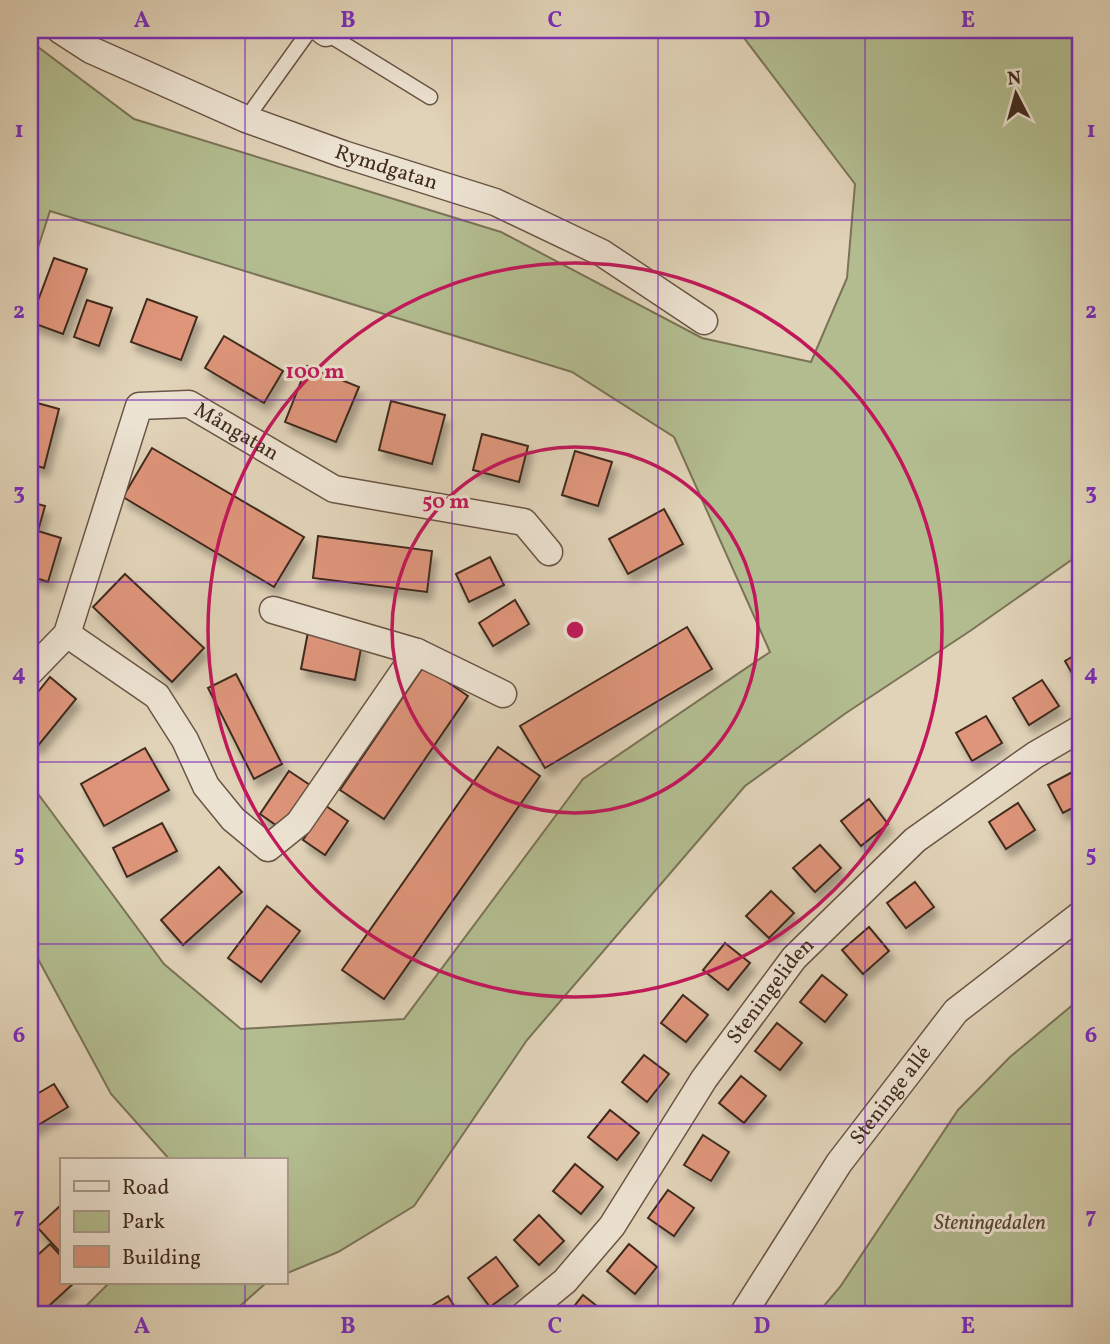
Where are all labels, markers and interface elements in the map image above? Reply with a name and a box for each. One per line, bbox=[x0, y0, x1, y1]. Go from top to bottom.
text: A bbox=[134, 5, 150, 37]
text: B bbox=[340, 5, 356, 37]
text: C bbox=[548, 5, 562, 37]
text: D bbox=[754, 5, 771, 37]
text: E bbox=[961, 5, 975, 37]
north arrow bbox=[981, 60, 1050, 130]
text: N bbox=[1006, 65, 1023, 93]
text: 1 bbox=[14, 115, 24, 147]
text: 1 bbox=[1086, 115, 1096, 147]
street label: Rymdgatan bbox=[331, 138, 441, 198]
text: 2 bbox=[13, 296, 25, 328]
text: 2 bbox=[1085, 296, 1097, 328]
text: 100 m bbox=[285, 358, 345, 387]
street label: Mångatan bbox=[188, 395, 284, 468]
text: 3 bbox=[13, 477, 25, 509]
text: 3 bbox=[1085, 477, 1097, 509]
text: 50 m bbox=[422, 488, 470, 517]
centre of rings bbox=[563, 618, 587, 642]
text: 4 bbox=[12, 658, 26, 690]
text: 4 bbox=[1084, 658, 1098, 690]
text: 5 bbox=[13, 839, 25, 871]
text: 5 bbox=[1085, 839, 1097, 871]
street label: Steningeliden bbox=[720, 931, 821, 1050]
text: 6 bbox=[13, 1020, 25, 1052]
text: 6 bbox=[1085, 1020, 1097, 1052]
street label: Steninge allé bbox=[843, 1040, 938, 1151]
legend bbox=[60, 1158, 287, 1284]
text: Road bbox=[122, 1174, 169, 1203]
text: 7 bbox=[14, 1201, 25, 1233]
text: 7 bbox=[1086, 1201, 1097, 1233]
text: Park bbox=[122, 1208, 165, 1237]
park label: Steningedalen bbox=[934, 1209, 1046, 1238]
text: Building bbox=[122, 1244, 201, 1273]
text: A bbox=[134, 1311, 150, 1343]
text: B bbox=[340, 1311, 356, 1343]
text: C bbox=[548, 1311, 562, 1343]
text: D bbox=[754, 1311, 771, 1343]
text: E bbox=[961, 1311, 975, 1343]

